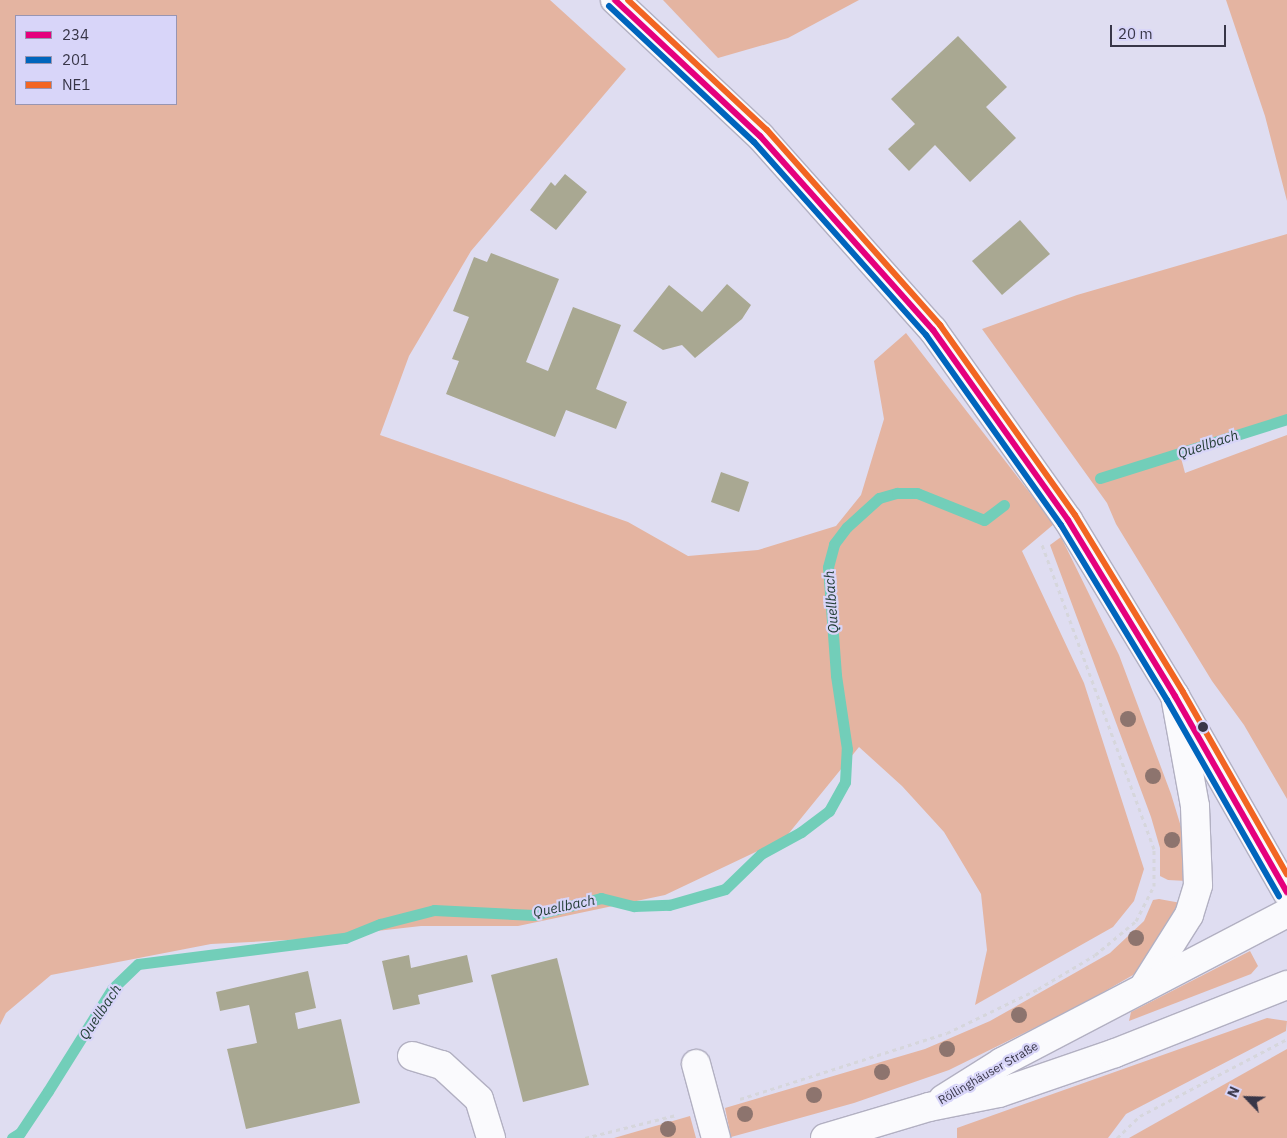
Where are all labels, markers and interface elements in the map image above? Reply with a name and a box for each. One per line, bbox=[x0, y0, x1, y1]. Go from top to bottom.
legend bbox=[15, 15, 178, 105]
scale bar bbox=[1112, 15, 1228, 47]
text: 20 m bbox=[1118, 24, 1153, 43]
text: 234 bbox=[62, 25, 89, 44]
text: 201 bbox=[62, 50, 89, 69]
text: NE1 bbox=[62, 75, 90, 94]
water label: Quellbach bbox=[1176, 426, 1240, 462]
water label: Quellbach bbox=[820, 570, 842, 634]
unlabelled marker bbox=[1198, 722, 1208, 732]
water label: Quellbach bbox=[532, 891, 596, 921]
water label: Quellbach bbox=[75, 981, 125, 1043]
street label: Röllinghäuser Straße bbox=[936, 1039, 1040, 1107]
north arrow bbox=[1222, 1073, 1272, 1123]
text: N bbox=[1223, 1084, 1244, 1100]

